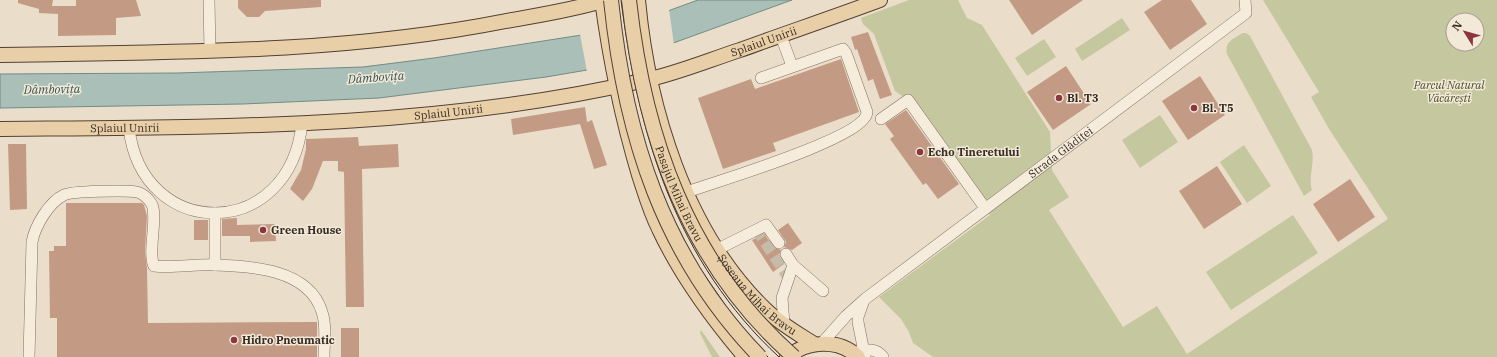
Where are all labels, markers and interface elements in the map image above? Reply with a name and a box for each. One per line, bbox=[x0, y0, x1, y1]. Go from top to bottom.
north arrow bbox=[1445, 12, 1485, 52]
text: N bbox=[1449, 18, 1465, 34]
street label: Splaiul Unirii bbox=[729, 23, 799, 60]
water label: Dâmbovița bbox=[346, 68, 405, 87]
park label: Parcul Natural Văcărești bbox=[1413, 78, 1485, 105]
water label: Dâmbovița bbox=[23, 81, 81, 97]
place label: Bl. T3 bbox=[1067, 91, 1099, 105]
marker: Bl. T3 bbox=[1054, 93, 1064, 103]
street label: Splaiul Unirii bbox=[414, 101, 484, 123]
place label: Bl. T5 bbox=[1202, 101, 1234, 115]
marker: Bl. T5 bbox=[1189, 103, 1199, 113]
street label: Splaiul Unirii bbox=[90, 120, 160, 135]
street label: Strada Glădiței bbox=[1025, 123, 1096, 181]
street label: Pasajul Mihai Bravu bbox=[652, 144, 706, 244]
place label: Echo Tineretului bbox=[928, 145, 1020, 159]
marker: Echo Tineretului bbox=[915, 147, 925, 157]
place label: Green House bbox=[271, 223, 342, 237]
marker: Green House bbox=[258, 225, 268, 235]
street label: Șoseaua Mihai Bravu bbox=[715, 251, 799, 338]
place label: Hidro Pneumatic bbox=[242, 333, 335, 347]
marker: Hidro Pneumatic bbox=[229, 335, 239, 345]

